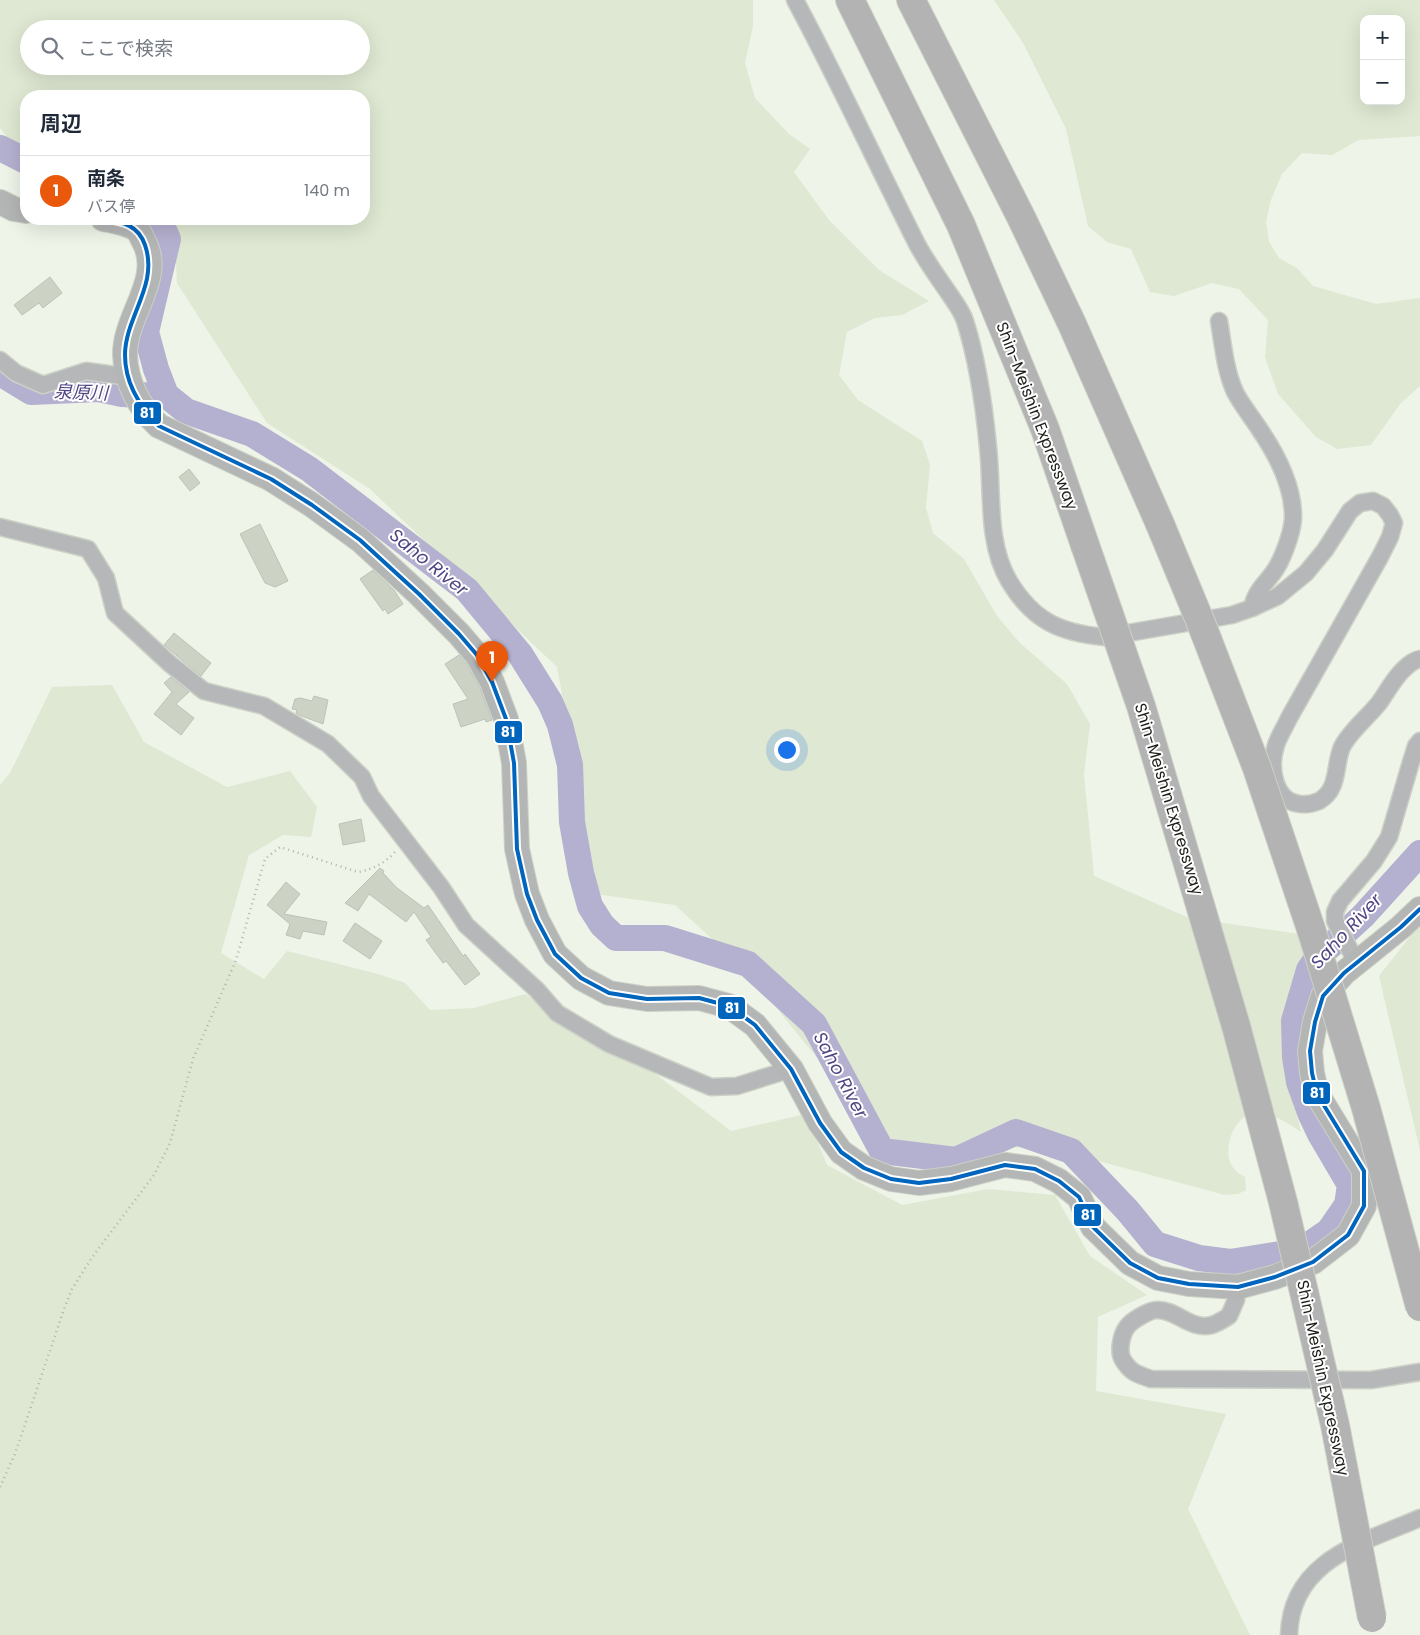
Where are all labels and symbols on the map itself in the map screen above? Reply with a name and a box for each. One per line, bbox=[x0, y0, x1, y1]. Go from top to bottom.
street label: Shin-Meishin Expressway bbox=[991, 319, 1083, 513]
water label: 泉原川 bbox=[54, 379, 110, 406]
line badge: 81 bbox=[133, 401, 162, 425]
text: 81 bbox=[140, 403, 154, 423]
water label: Saho River bbox=[384, 523, 475, 602]
pin: 1 bbox=[476, 641, 508, 682]
street label: Shin-Meishin Expressway bbox=[1129, 700, 1209, 898]
line badge: 81 bbox=[494, 720, 523, 744]
text: 81 bbox=[501, 722, 515, 742]
your location bbox=[774, 737, 800, 763]
water label: Saho River bbox=[1305, 887, 1388, 974]
line badge: 81 bbox=[717, 996, 746, 1020]
text: 81 bbox=[725, 998, 739, 1018]
water label: Saho River bbox=[808, 1027, 875, 1124]
line badge: 81 bbox=[1302, 1081, 1331, 1105]
text: 81 bbox=[1310, 1083, 1324, 1103]
line badge: 81 bbox=[1073, 1203, 1102, 1227]
text: 81 bbox=[1081, 1205, 1095, 1225]
street label: Shin-Meishin Expressway bbox=[1291, 1278, 1355, 1478]

